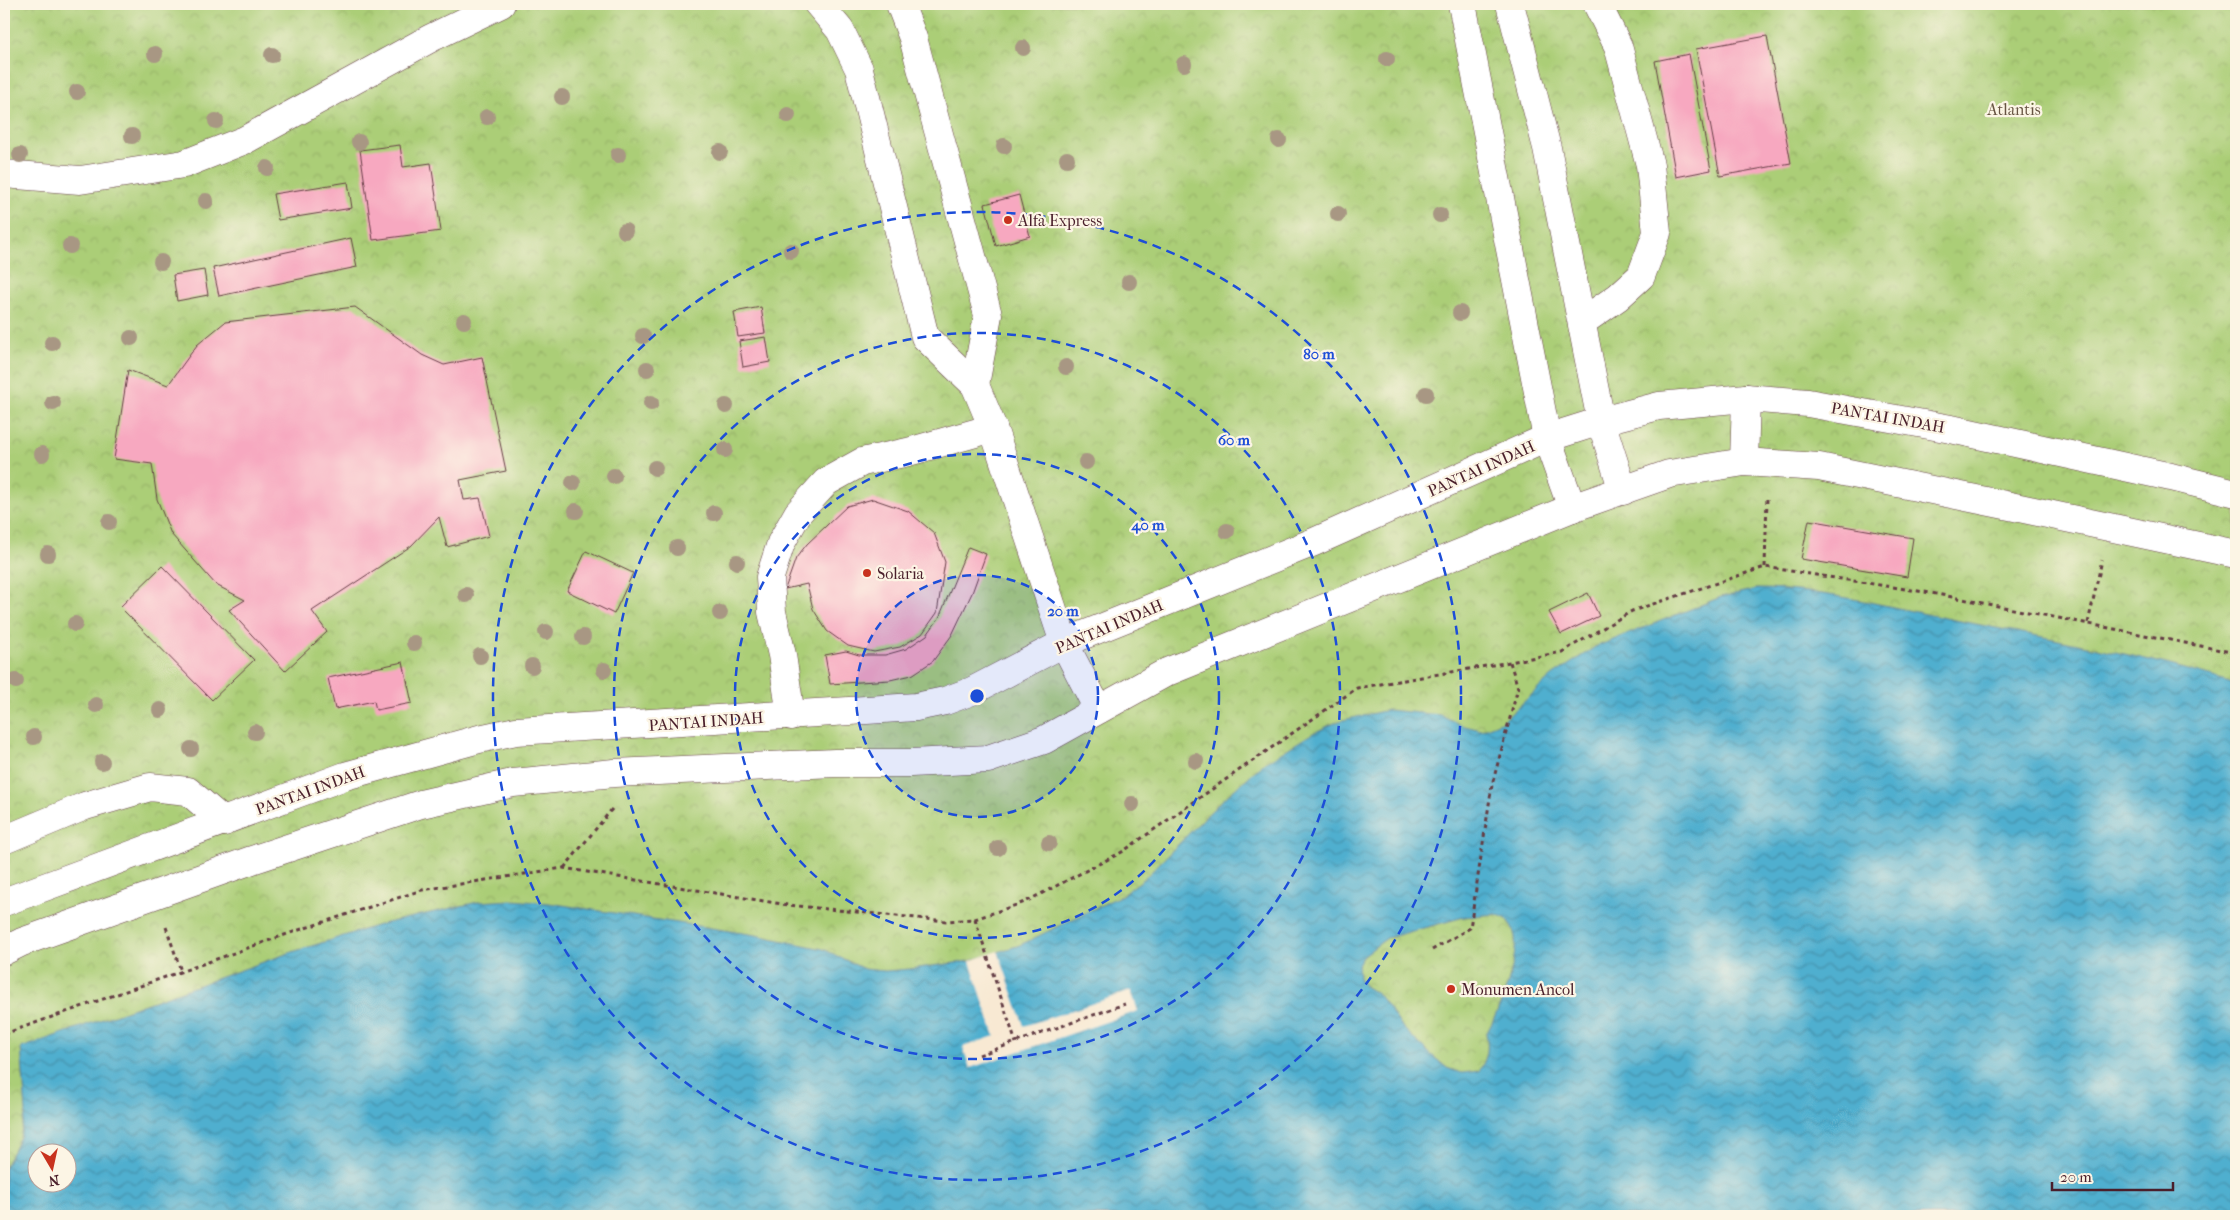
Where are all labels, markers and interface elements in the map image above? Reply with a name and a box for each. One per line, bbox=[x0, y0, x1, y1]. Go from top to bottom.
park label: Atlantis bbox=[1986, 100, 2041, 119]
place label: Alfa Express bbox=[1017, 211, 1102, 230]
marker: Alfa Express bbox=[1002, 214, 1014, 226]
text: 80 m bbox=[1303, 345, 1335, 363]
street label: PANTAI INDAH bbox=[1830, 398, 1947, 437]
text: 60 m bbox=[1218, 431, 1251, 449]
street label: PANTAI INDAH bbox=[1425, 436, 1538, 501]
text: 40 m bbox=[1131, 516, 1165, 534]
place label: Solaria bbox=[877, 564, 925, 583]
marker: Solaria bbox=[861, 567, 873, 579]
street label: PANTAI INDAH bbox=[1052, 595, 1166, 658]
text: 20 m bbox=[1047, 602, 1079, 620]
centre of rings bbox=[968, 687, 986, 705]
street label: PANTAI INDAH bbox=[648, 708, 765, 735]
street label: PANTAI INDAH bbox=[253, 762, 368, 819]
place label: Monumen Ancol bbox=[1461, 980, 1575, 999]
marker: Monumen Ancol bbox=[1445, 983, 1457, 995]
north arrow bbox=[28, 1142, 78, 1192]
scale bar bbox=[2052, 1160, 2174, 1192]
text: 20 m bbox=[2060, 1168, 2092, 1186]
text: N bbox=[47, 1171, 61, 1190]

